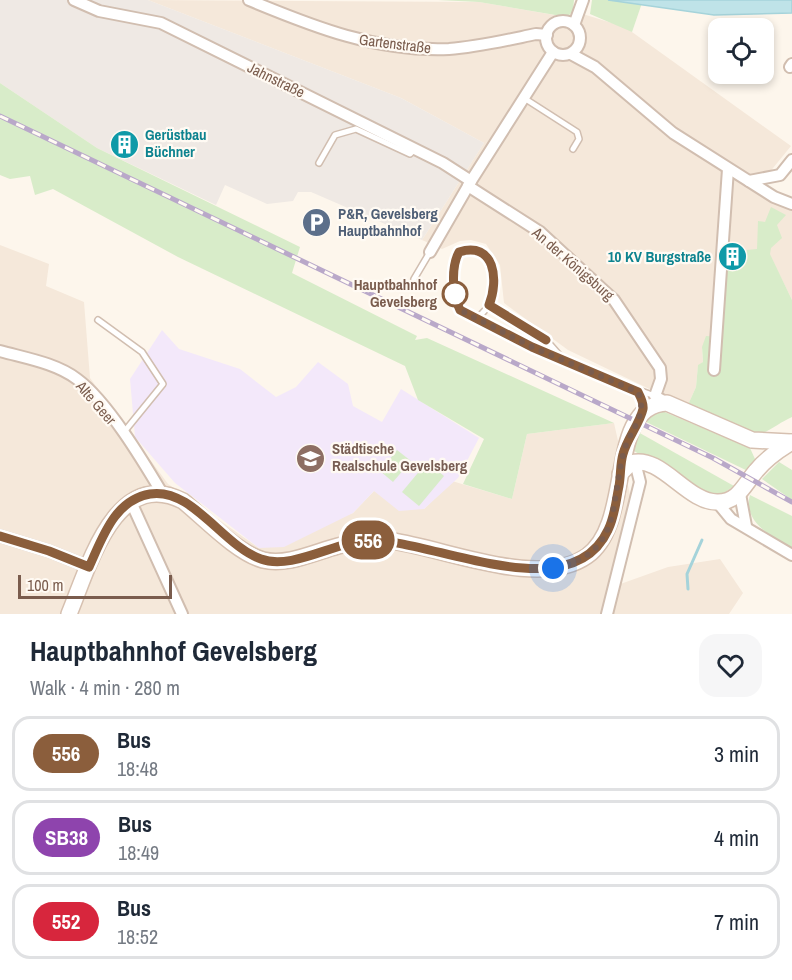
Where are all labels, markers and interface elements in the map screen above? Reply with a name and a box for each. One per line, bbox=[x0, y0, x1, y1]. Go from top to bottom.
map controls bbox=[708, 18, 774, 84]
button: locate bbox=[708, 18, 774, 84]
street label: Gartenstraße bbox=[358, 29, 432, 58]
street label: Jahnstraße bbox=[244, 57, 309, 103]
place label: Gerüstbau Büchner bbox=[145, 124, 207, 162]
building icon: Gerüstbau Büchner bbox=[108, 128, 140, 160]
place label: P&R, Gevelsberg Hauptbahnhof bbox=[338, 203, 438, 241]
parking icon: P&R, Gevelsberg Hauptbahnhof bbox=[301, 207, 333, 239]
street label: An der Königsburg bbox=[527, 221, 619, 305]
building icon: 10 KV Burgstraße bbox=[716, 241, 748, 273]
place label: 10 KV Burgstraße bbox=[608, 246, 711, 267]
place label: Hauptbahnhof Gevelsberg bbox=[354, 274, 438, 312]
marker: Hauptbahnhof Gevelsberg bbox=[442, 281, 468, 307]
street label: Alte Geer bbox=[71, 375, 121, 429]
place label: Städtische Realschule Gevelsberg bbox=[332, 438, 468, 476]
school or university icon: Städtische Realschule Gevelsberg bbox=[295, 442, 327, 474]
line badge: 556 bbox=[334, 520, 403, 560]
text: 556 bbox=[354, 526, 382, 555]
your location bbox=[538, 553, 568, 583]
scale bar bbox=[18, 572, 172, 600]
text: 100 m bbox=[27, 574, 63, 596]
text: Hauptbahnhof Gevelsberg bbox=[30, 632, 317, 670]
button: heart bbox=[699, 634, 762, 697]
text: Walk · 4 min · 280 m bbox=[30, 674, 180, 701]
text: Bus bbox=[117, 725, 151, 755]
text: 556 bbox=[52, 739, 80, 768]
text: 3 min bbox=[714, 739, 759, 769]
text: 18:48 bbox=[117, 755, 158, 782]
text: Bus bbox=[118, 809, 152, 839]
text: SB38 bbox=[45, 823, 88, 852]
text: 4 min bbox=[714, 823, 759, 853]
text: 18:49 bbox=[118, 839, 159, 866]
text: Bus bbox=[117, 893, 151, 923]
text: 552 bbox=[52, 907, 80, 936]
text: 7 min bbox=[714, 907, 759, 937]
text: 18:52 bbox=[117, 923, 158, 950]

